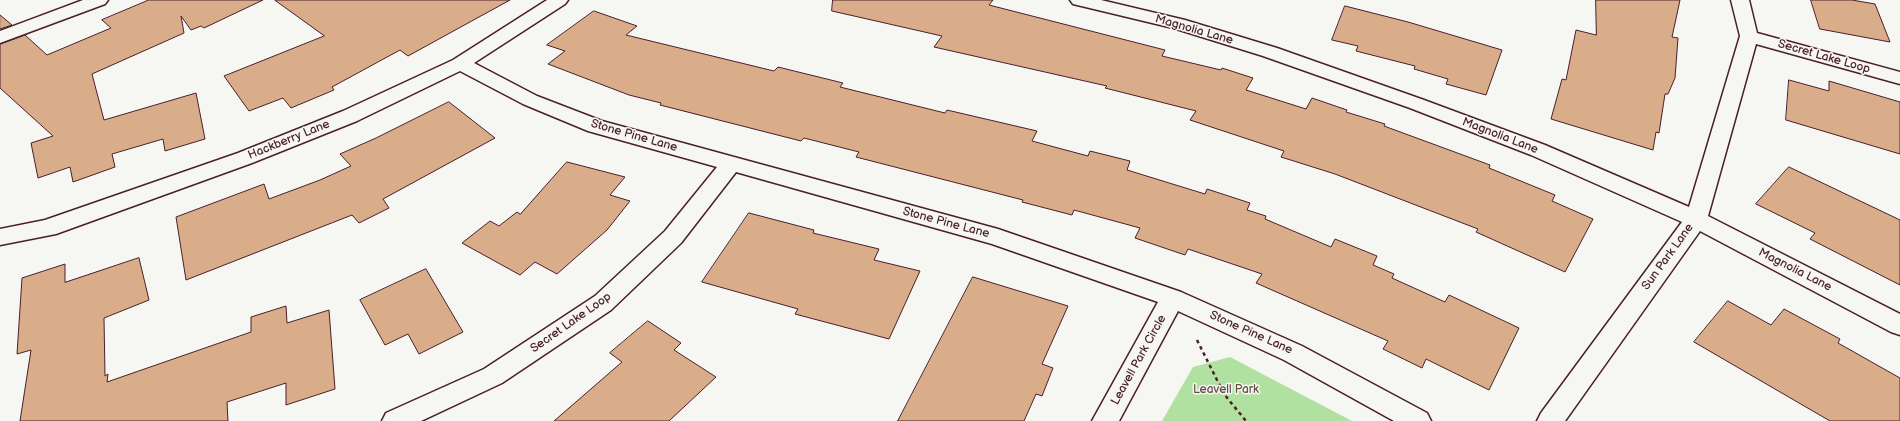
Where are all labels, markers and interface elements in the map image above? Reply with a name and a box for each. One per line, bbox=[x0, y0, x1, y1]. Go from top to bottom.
street label: Magnolia Lane bbox=[1153, 12, 1235, 48]
street label: Secret Lake Loop bbox=[1776, 37, 1872, 77]
street label: Magnolia Lane bbox=[1460, 115, 1540, 157]
street label: Hackberry Lane bbox=[246, 117, 332, 163]
street label: Stone Pine Lane bbox=[589, 117, 679, 155]
street label: Stone Pine Lane bbox=[901, 204, 991, 242]
street label: Sun Park Lane bbox=[1639, 221, 1697, 293]
street label: Magnolia Lane bbox=[1756, 245, 1834, 295]
street label: Secret Lake Loop bbox=[528, 290, 614, 356]
street label: Stone Pine Lane bbox=[1207, 308, 1295, 358]
street label: Leavell Park Circle bbox=[1108, 313, 1170, 407]
park label: Leavell Park bbox=[1193, 383, 1259, 397]

